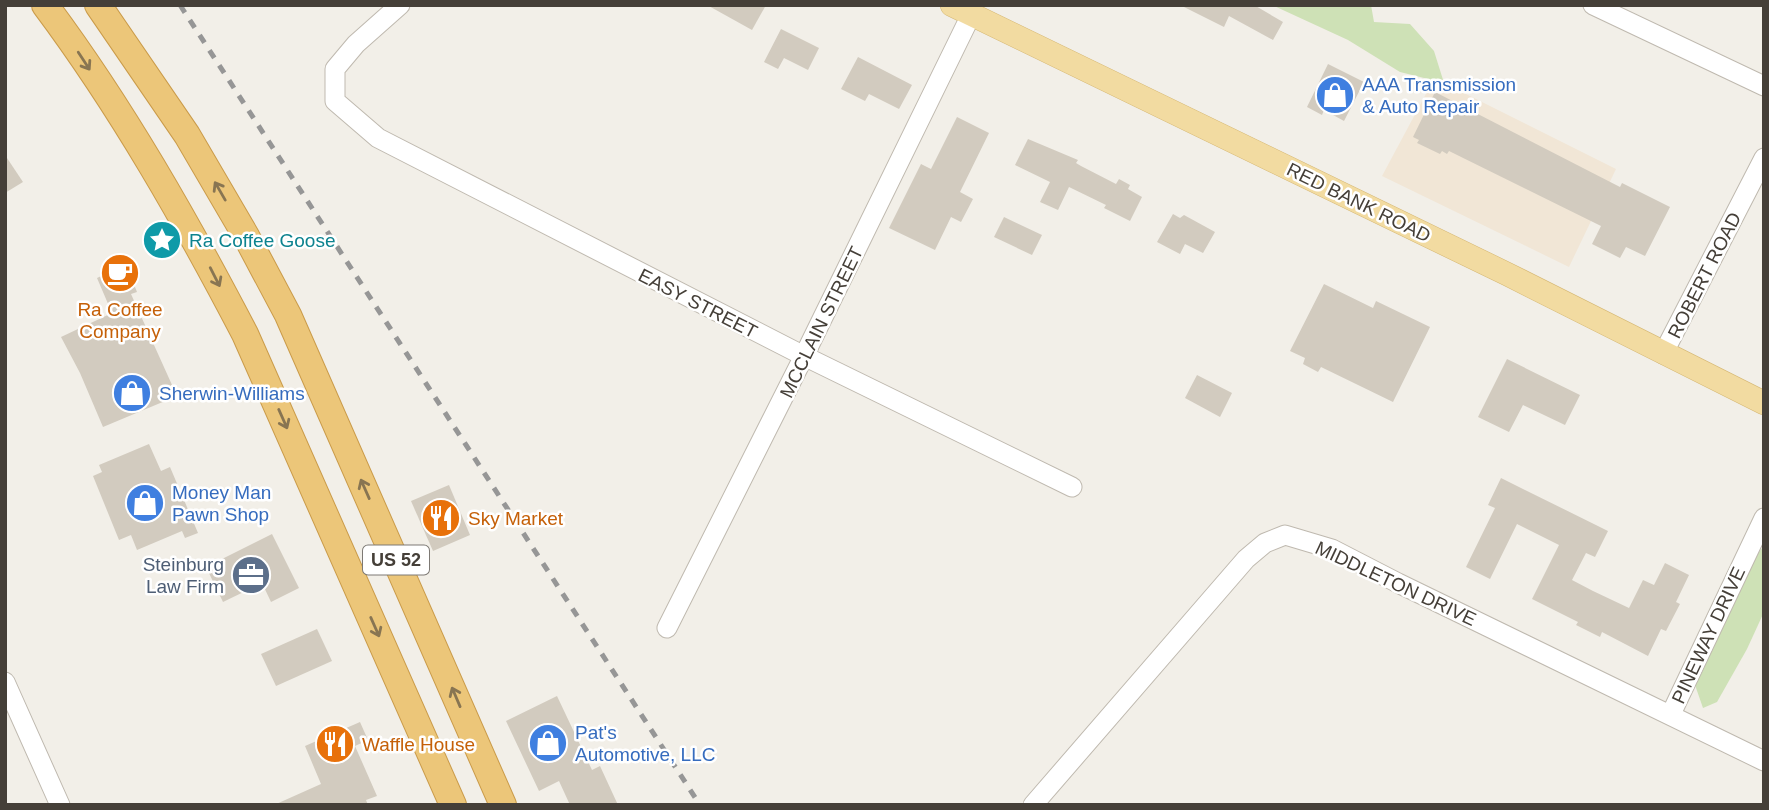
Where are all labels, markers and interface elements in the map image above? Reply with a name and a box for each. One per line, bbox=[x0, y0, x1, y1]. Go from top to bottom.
one-way arrow bbox=[78, 51, 92, 71]
shop icon: AAA Transmission & Auto Repair bbox=[1314, 74, 1356, 116]
place label: AAA Transmission & Auto Repair bbox=[1362, 74, 1516, 117]
street label: RED BANK ROAD bbox=[1283, 159, 1434, 246]
one-way arrow bbox=[213, 181, 226, 202]
street label: ROBERT ROAD bbox=[1664, 209, 1745, 342]
place icon: Ra Coffee Goose bbox=[141, 219, 183, 261]
place label: Ra Coffee Goose bbox=[189, 230, 335, 251]
street label: MCCLAIN STREET bbox=[776, 243, 867, 401]
cafe icon: Ra Coffee Company bbox=[99, 252, 141, 294]
street label: EASY STREET bbox=[635, 264, 761, 343]
one-way arrow bbox=[209, 266, 222, 287]
place label: Ra Coffee Company bbox=[77, 299, 163, 342]
shop icon: Sherwin-Williams bbox=[111, 372, 153, 414]
place label: Sherwin-Williams bbox=[159, 383, 305, 404]
one-way arrow bbox=[277, 408, 290, 429]
one-way arrow bbox=[358, 478, 371, 500]
shop icon: Money Man Pawn Shop bbox=[124, 482, 166, 524]
place label: Money Man Pawn Shop bbox=[172, 482, 271, 525]
restaurant icon: Sky Market bbox=[420, 497, 462, 539]
place label: Sky Market bbox=[468, 508, 564, 529]
street label: MIDDLETON DRIVE bbox=[1312, 537, 1479, 630]
road number: US 52 bbox=[363, 546, 429, 574]
place label: Steinburg Law Firm bbox=[143, 554, 224, 597]
office icon: Steinburg Law Firm bbox=[230, 554, 272, 596]
street label: PINEWAY DRIVE bbox=[1668, 563, 1749, 707]
one-way arrow bbox=[369, 616, 382, 637]
one-way arrow bbox=[449, 687, 462, 708]
shop icon: Pat's Automotive, LLC bbox=[527, 722, 569, 764]
place label: Pat's Automotive, LLC bbox=[575, 722, 715, 765]
restaurant icon: Waffle House bbox=[314, 723, 356, 765]
place label: Waffle House bbox=[362, 734, 475, 755]

